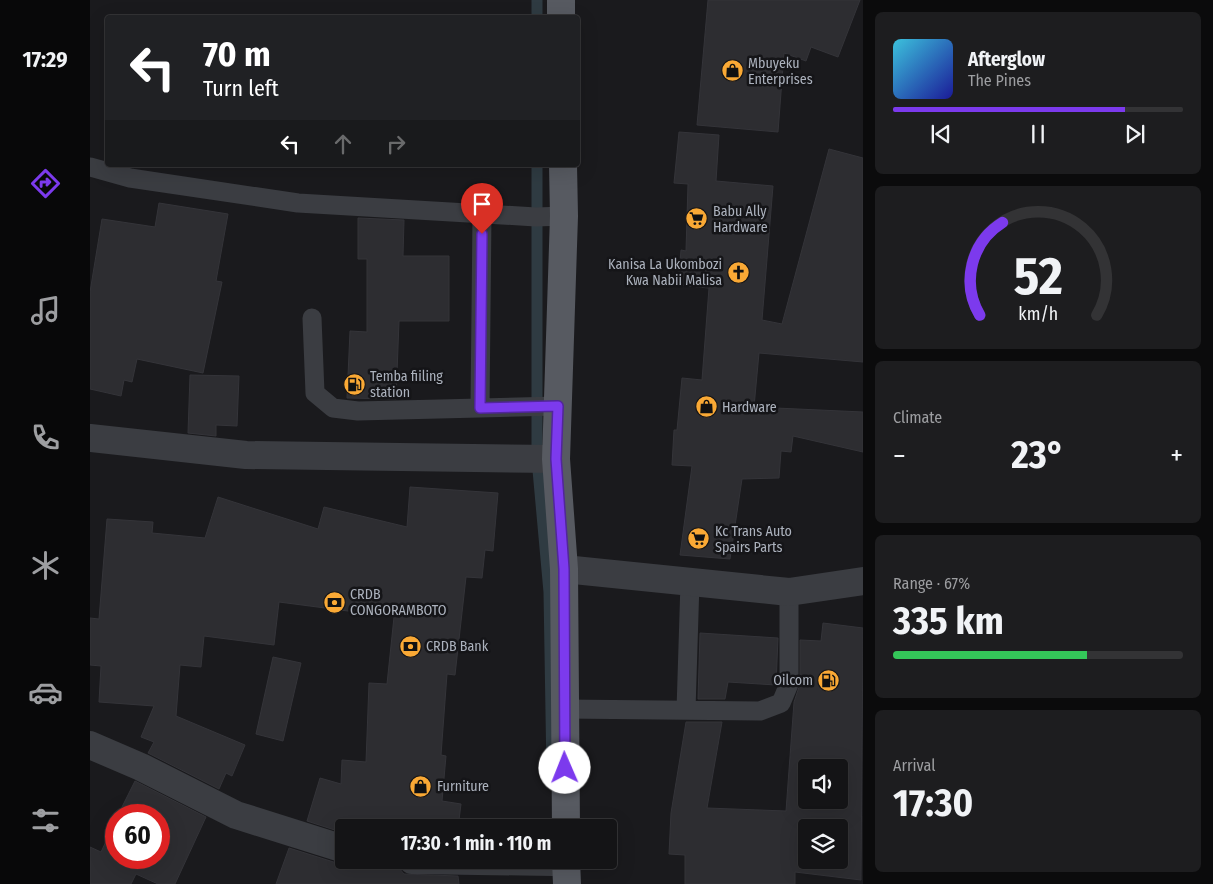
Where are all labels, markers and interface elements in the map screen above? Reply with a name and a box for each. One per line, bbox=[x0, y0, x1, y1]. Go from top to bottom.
text: 70 m bbox=[203, 33, 271, 75]
icon: left bbox=[120, 35, 185, 100]
text: 17:29 bbox=[22, 46, 68, 73]
text: Afterglow bbox=[968, 48, 1045, 71]
place label: Mbuyeku Enterprises bbox=[748, 55, 813, 88]
shop icon: Mbuyeku Enterprises bbox=[720, 59, 744, 83]
text: The Pines bbox=[968, 71, 1031, 90]
text: Turn left bbox=[203, 75, 279, 102]
icon: previous bbox=[927, 120, 955, 148]
icon: pause bbox=[1024, 120, 1052, 148]
icon: next bbox=[1121, 120, 1149, 148]
icon: left bbox=[276, 130, 304, 158]
icon: ahead bbox=[329, 130, 357, 158]
icon: right bbox=[382, 130, 410, 158]
icon: directions bbox=[28, 166, 63, 201]
pin bbox=[461, 183, 503, 234]
icon: arrive bbox=[468, 190, 496, 218]
place label: Babu Ally Hardware bbox=[713, 203, 768, 236]
supermarket icon: Babu Ally Hardware bbox=[685, 207, 709, 231]
text: 52 bbox=[1014, 245, 1062, 308]
place label: Kanisa La Ukombozi Kwa Nabii Malisa bbox=[608, 256, 722, 289]
church icon: Kanisa La Ukombozi Kwa Nabii Malisa bbox=[726, 260, 750, 284]
icon: music bbox=[28, 293, 63, 328]
text: km/h bbox=[1018, 303, 1058, 325]
place label: Temba fiiling station bbox=[370, 368, 443, 401]
fuel station icon: Temba fiiling station bbox=[342, 372, 366, 396]
shop icon: Hardware bbox=[694, 395, 718, 419]
place label: Hardware bbox=[722, 399, 777, 416]
text: Climate bbox=[893, 408, 942, 427]
icon: phone bbox=[28, 420, 63, 455]
text: 23° bbox=[1011, 432, 1065, 478]
text: − bbox=[893, 439, 906, 472]
text: + bbox=[1170, 439, 1183, 472]
place label: Kc Trans Auto Spairs Parts bbox=[715, 523, 792, 556]
supermarket icon: Kc Trans Auto Spairs Parts bbox=[687, 527, 711, 551]
icon: climate bbox=[28, 548, 63, 583]
text: Range · 67% bbox=[893, 574, 970, 593]
place label: CRDB CONGORAMBOTO bbox=[350, 586, 447, 619]
bank icon: CRDB CONGORAMBOTO bbox=[322, 590, 346, 614]
text: 335 km bbox=[893, 598, 1004, 644]
bank icon: CRDB Bank bbox=[398, 634, 422, 658]
place label: CRDB Bank bbox=[426, 638, 489, 655]
fuel station icon: Oilcom bbox=[817, 668, 841, 692]
place label: Oilcom bbox=[773, 672, 813, 689]
icon: car bbox=[28, 675, 63, 710]
position arrow bbox=[538, 741, 590, 793]
text: Arrival bbox=[893, 756, 935, 775]
map controls bbox=[798, 759, 848, 869]
button: sound bbox=[798, 759, 848, 809]
shop icon: Furniture bbox=[409, 774, 433, 798]
place label: Furniture bbox=[437, 778, 489, 795]
text: 17:30 bbox=[893, 780, 973, 826]
icon: filters bbox=[28, 803, 63, 838]
speed limit sign: 60 bbox=[105, 804, 170, 869]
button: layers bbox=[798, 819, 848, 869]
text: 17:30 · 1 min · 110 m bbox=[401, 832, 551, 855]

